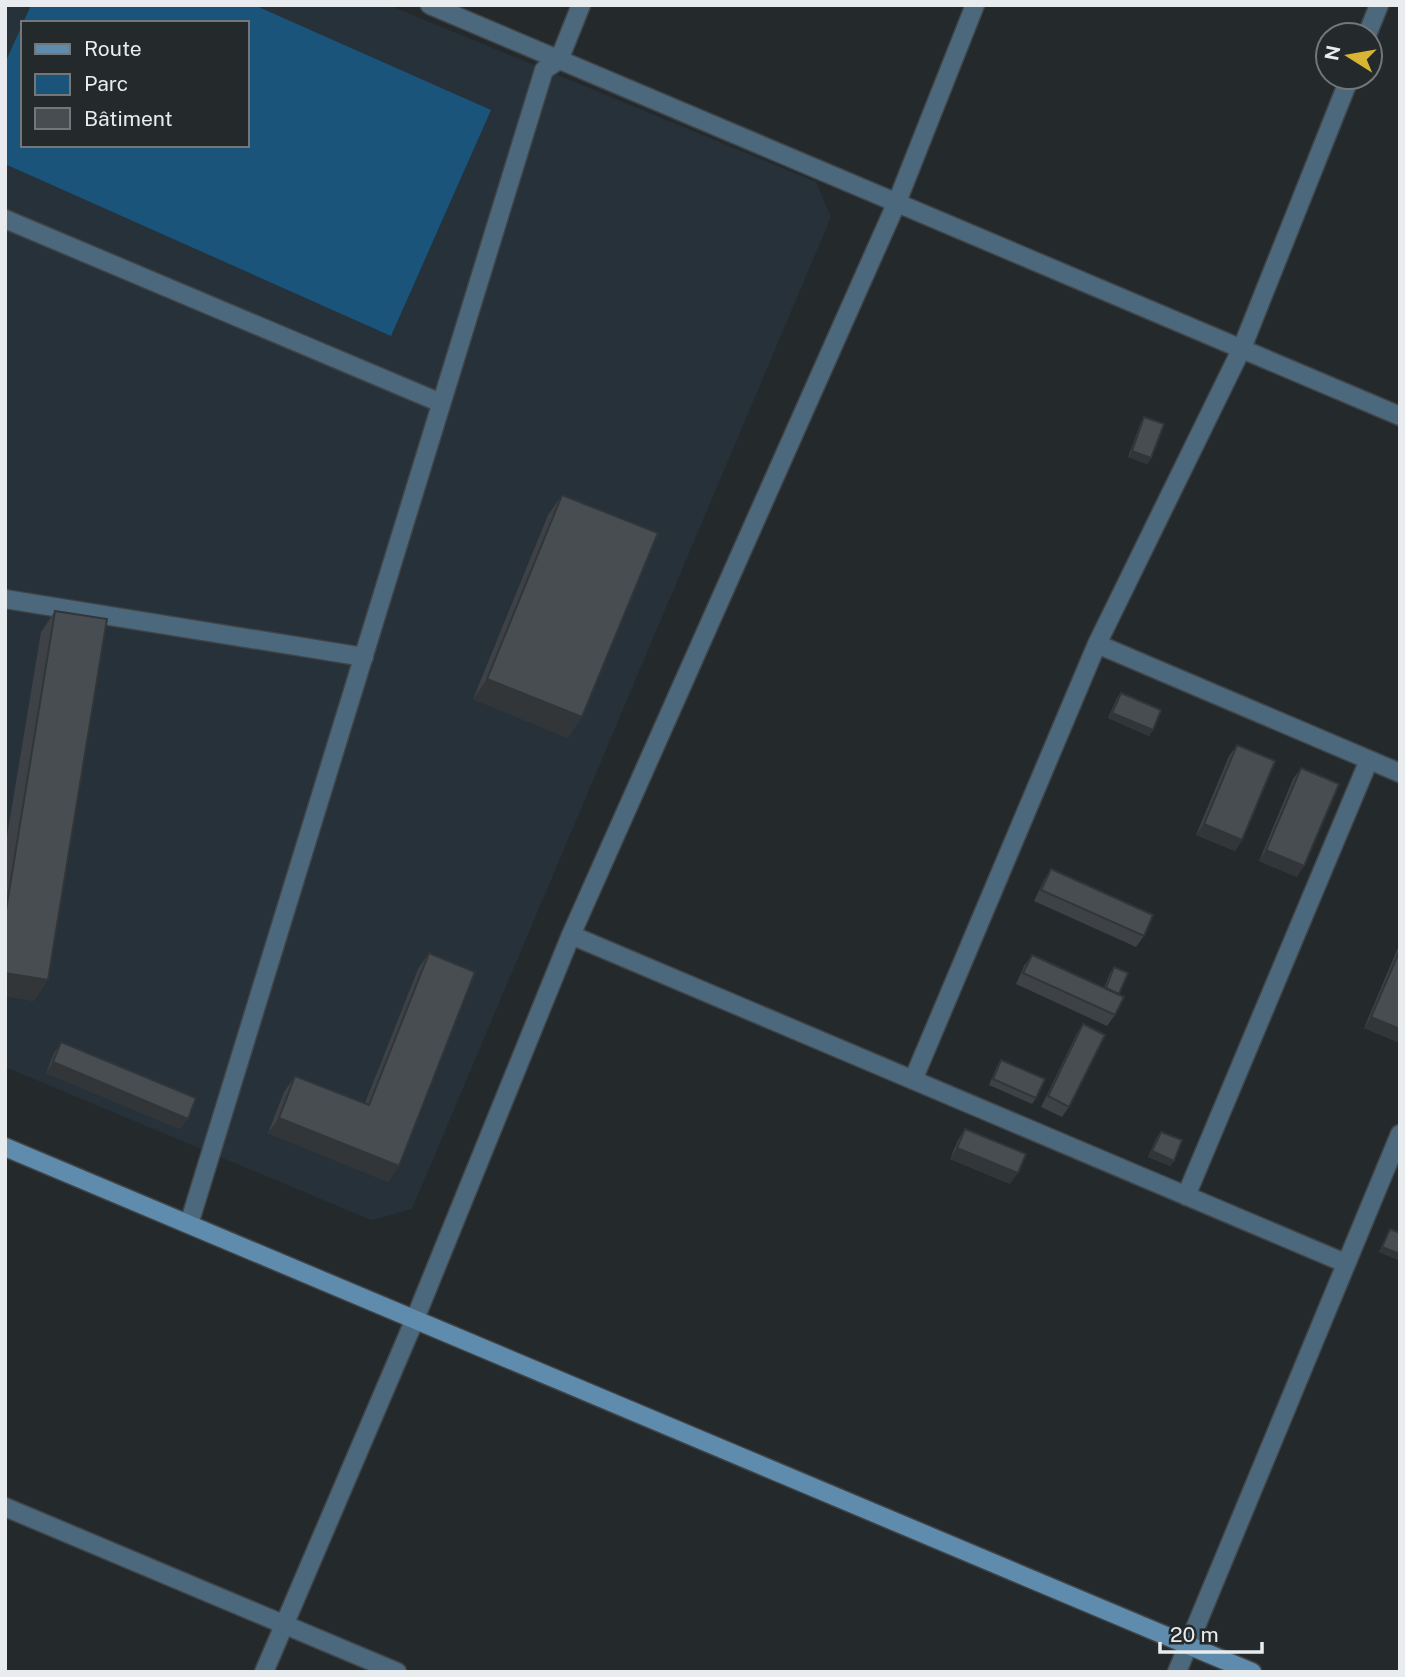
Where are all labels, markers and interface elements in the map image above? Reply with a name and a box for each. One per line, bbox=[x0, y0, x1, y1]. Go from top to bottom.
legend bbox=[21, 21, 248, 147]
north arrow bbox=[1314, 21, 1384, 91]
text: Route bbox=[84, 36, 142, 61]
text: N bbox=[1320, 43, 1345, 62]
text: Parc bbox=[84, 71, 128, 96]
text: Bâtiment bbox=[84, 106, 173, 131]
scale bar bbox=[1160, 1610, 1262, 1654]
text: 20 m bbox=[1170, 1622, 1219, 1647]

